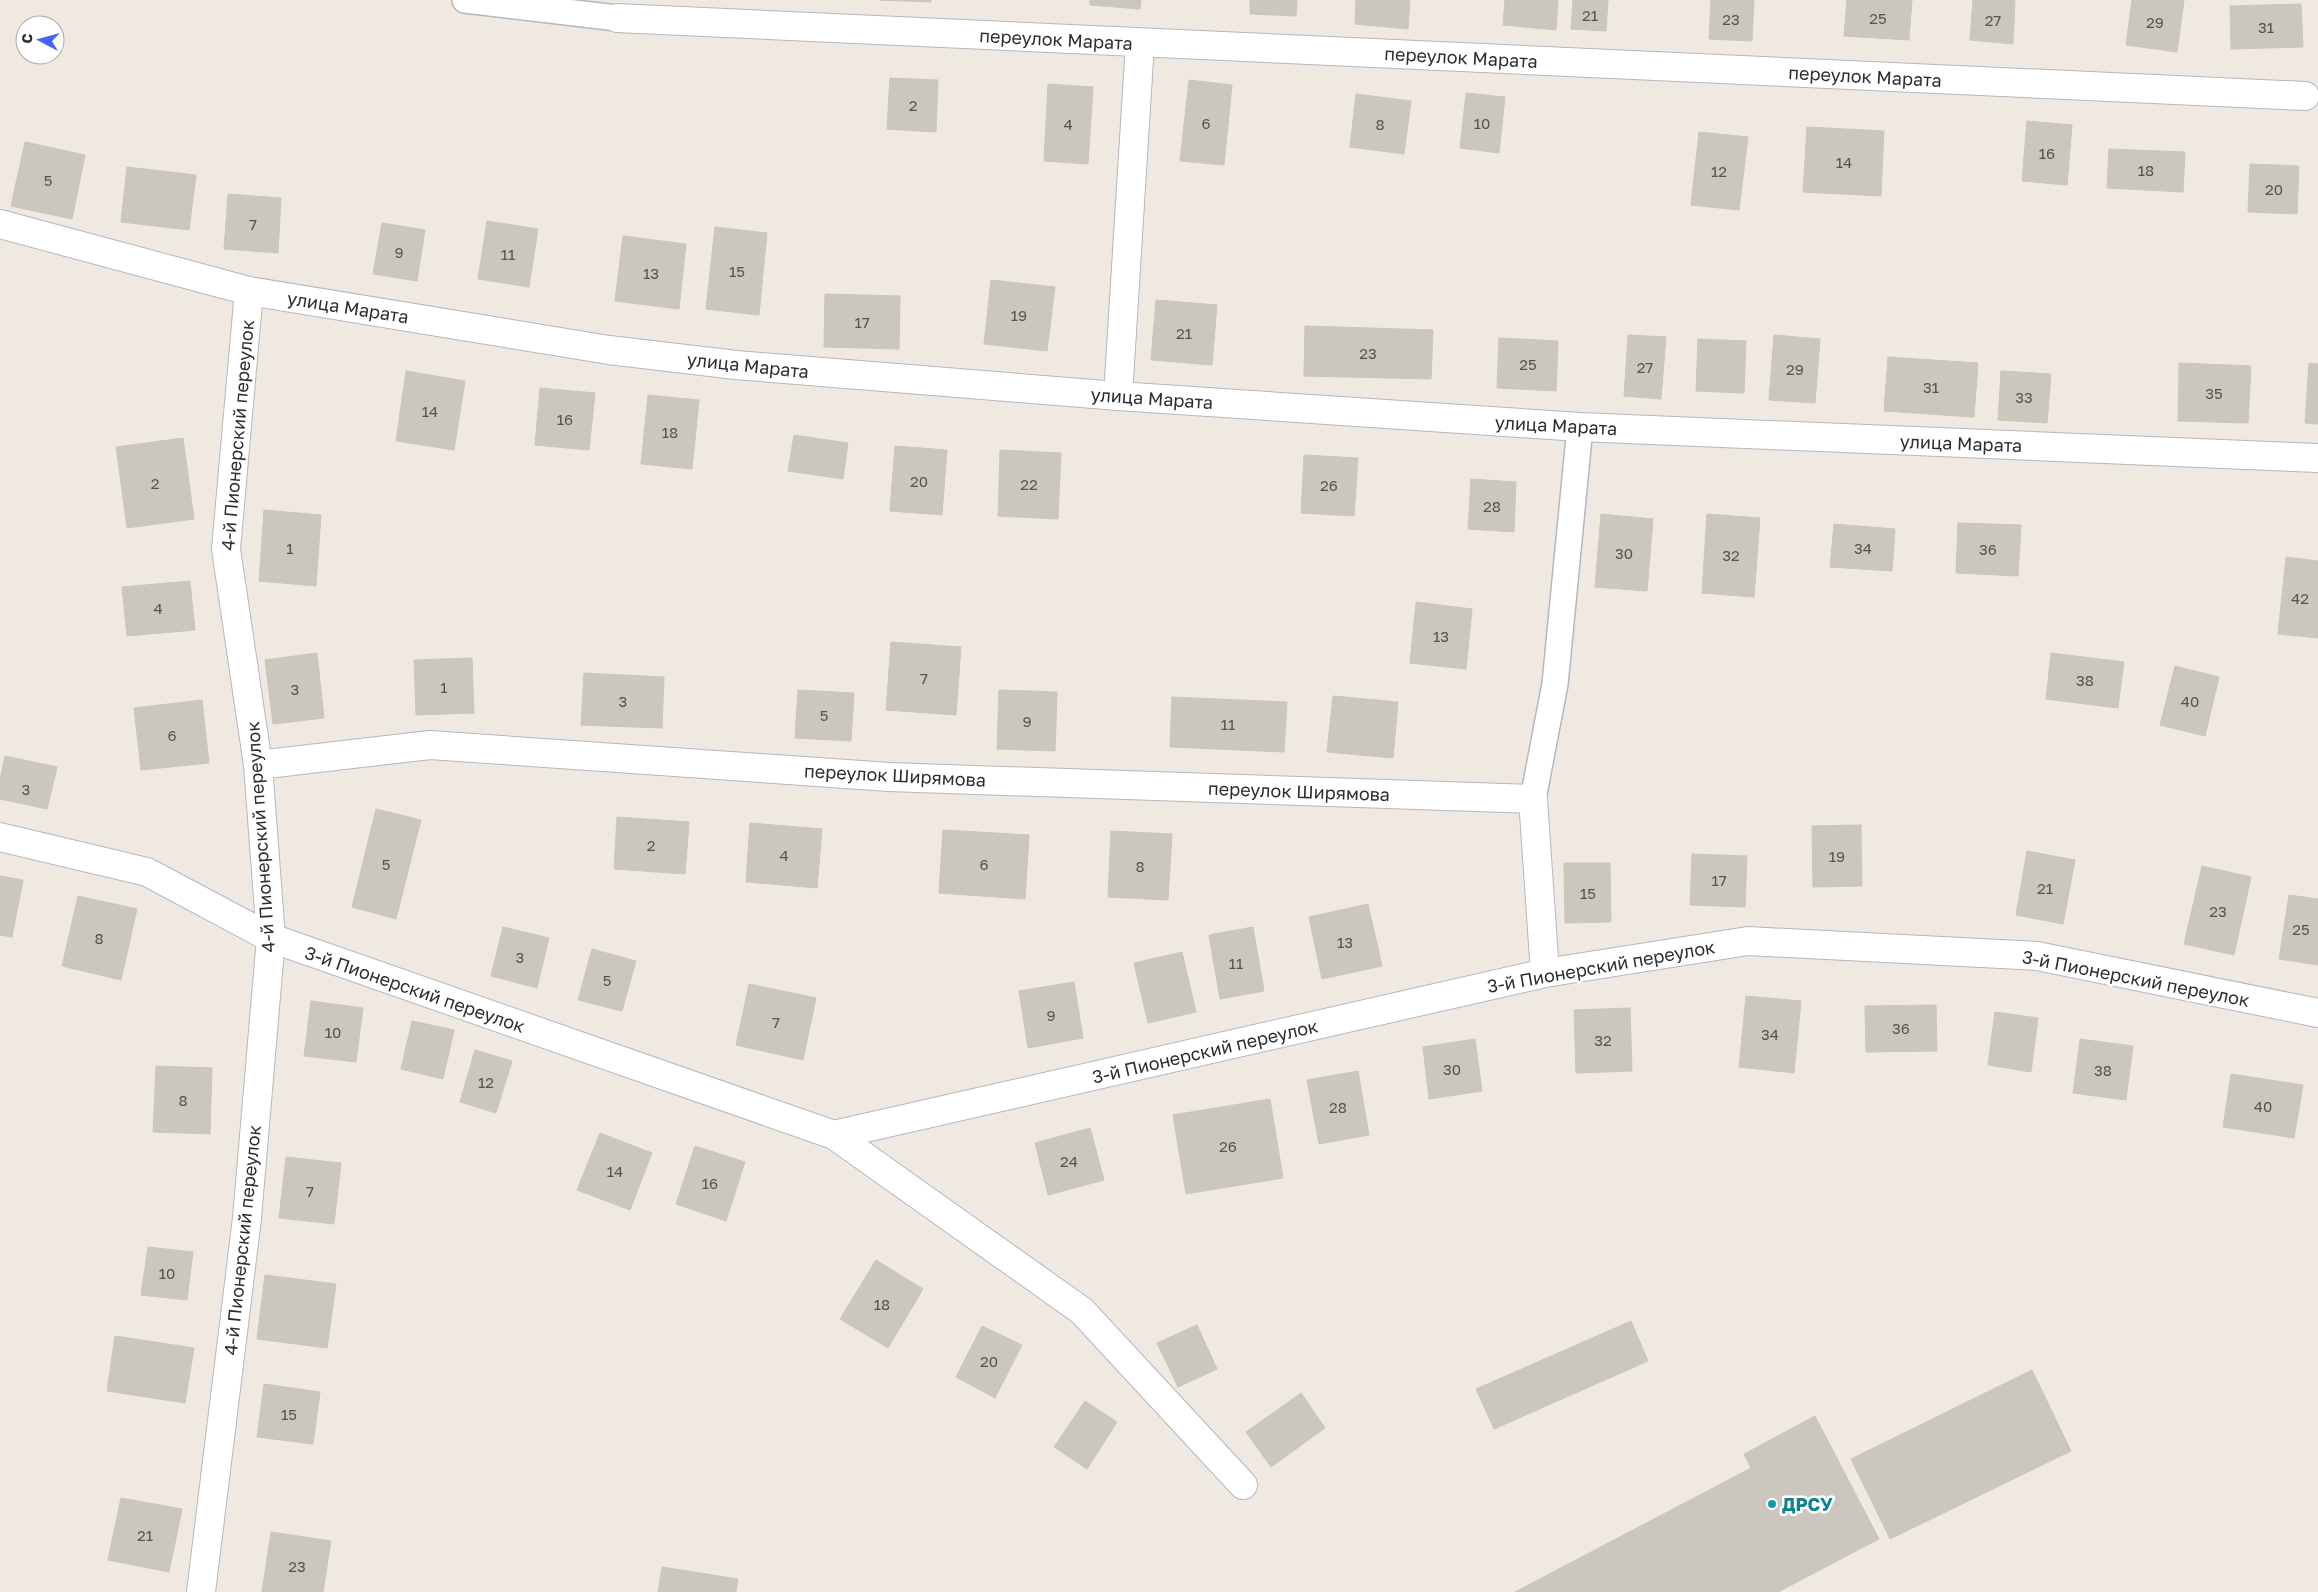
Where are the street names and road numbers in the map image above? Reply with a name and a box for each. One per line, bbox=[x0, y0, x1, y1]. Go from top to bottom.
street label: переулок Марата bbox=[979, 24, 1133, 54]
street label: переулок Марата bbox=[1384, 42, 1538, 72]
street label: переулок Марата bbox=[1788, 61, 1942, 91]
street label: улица Марата bbox=[286, 287, 410, 327]
street label: 4-й Пионерский переулок bbox=[216, 319, 258, 551]
street label: улица Марата bbox=[686, 348, 810, 382]
street label: улица Марата bbox=[1090, 383, 1214, 413]
street label: улица Марата bbox=[1494, 411, 1618, 439]
street label: улица Марата bbox=[1899, 430, 2023, 456]
street label: 4-й Пионерский переулок bbox=[241, 721, 279, 953]
street label: переулок Ширямова bbox=[803, 759, 987, 791]
street label: переулок Ширямова bbox=[1208, 777, 1390, 805]
street label: 3-й Пионерский переулок bbox=[1485, 935, 1717, 997]
street label: 3-й Пионерский переулок bbox=[302, 941, 528, 1037]
street label: 3-й Пионерский переулок bbox=[2021, 945, 2251, 1011]
street label: 3-й Пионерский переулок bbox=[1090, 1014, 1320, 1088]
street label: 4-й Пионерский переулок bbox=[219, 1124, 265, 1356]

